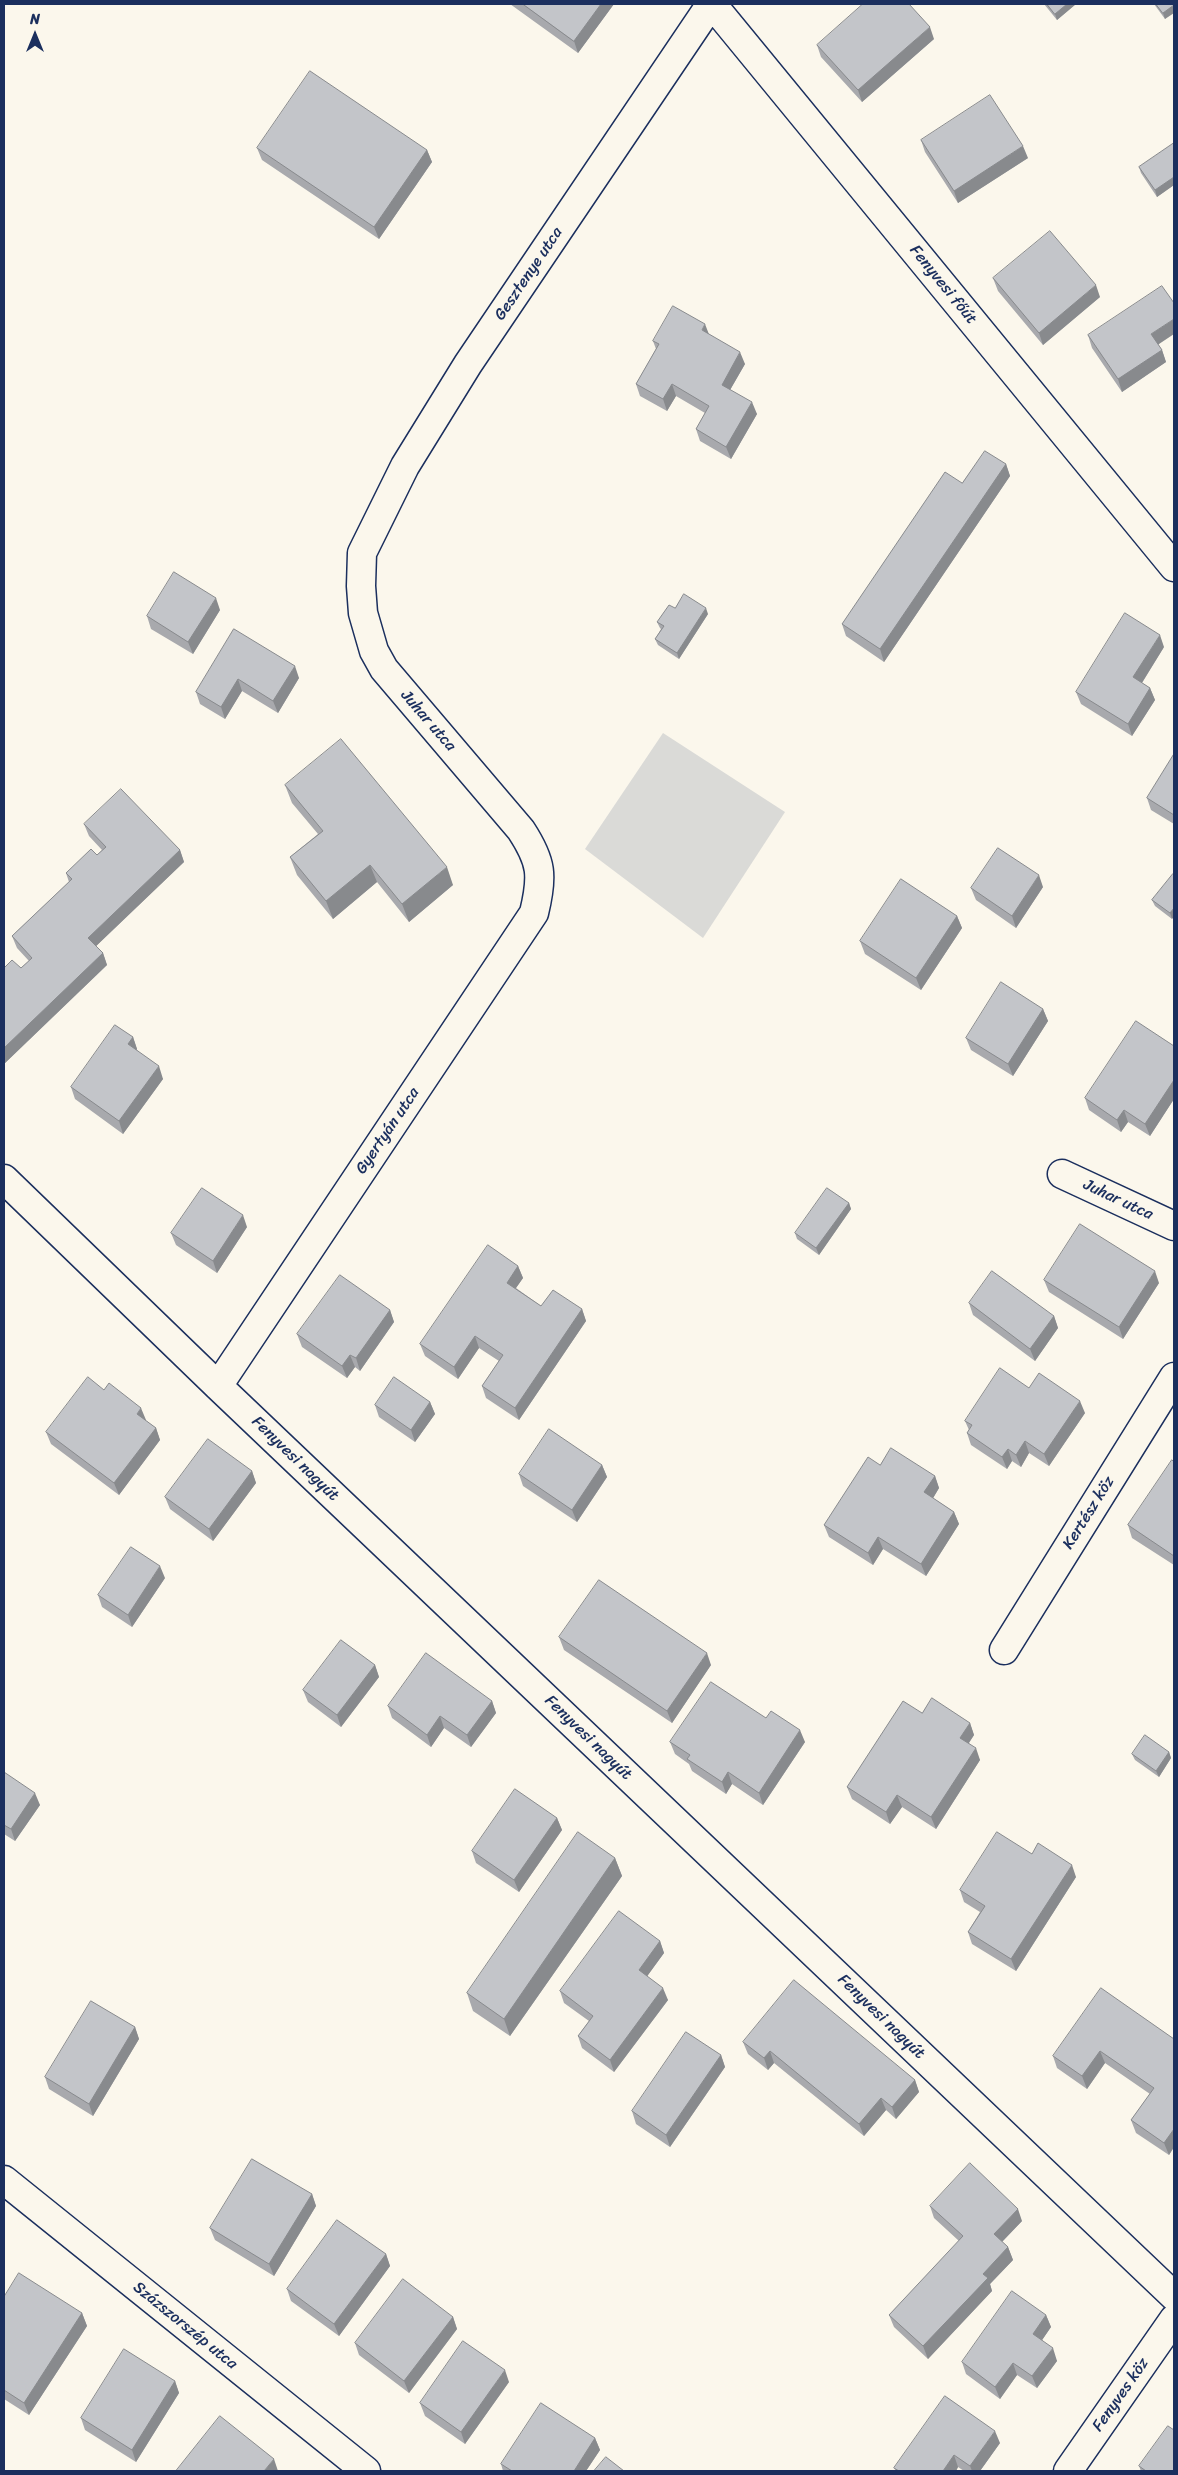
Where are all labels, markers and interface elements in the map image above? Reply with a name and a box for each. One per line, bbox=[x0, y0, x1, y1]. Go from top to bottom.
text: N bbox=[30, 7, 40, 32]
north arrow bbox=[10, 10, 60, 60]
street label: Gesztenye utca bbox=[491, 224, 567, 324]
street label: Fenyvesi főút bbox=[905, 242, 981, 328]
street label: Juhar utca bbox=[396, 686, 460, 756]
street label: Gyertyán utca bbox=[352, 1084, 424, 1178]
street label: Juhar utca bbox=[1080, 1175, 1156, 1225]
street label: Fenyvesi nagyút bbox=[247, 1413, 343, 1505]
street label: Kertész köz bbox=[1059, 1473, 1119, 1553]
street label: Fenyvesi nagyút bbox=[540, 1692, 636, 1784]
street label: Fenyvesi nagyút bbox=[833, 1971, 929, 2063]
street label: Százszorszép utca bbox=[129, 2278, 241, 2374]
street label: Fenyves köz bbox=[1089, 2355, 1153, 2435]

